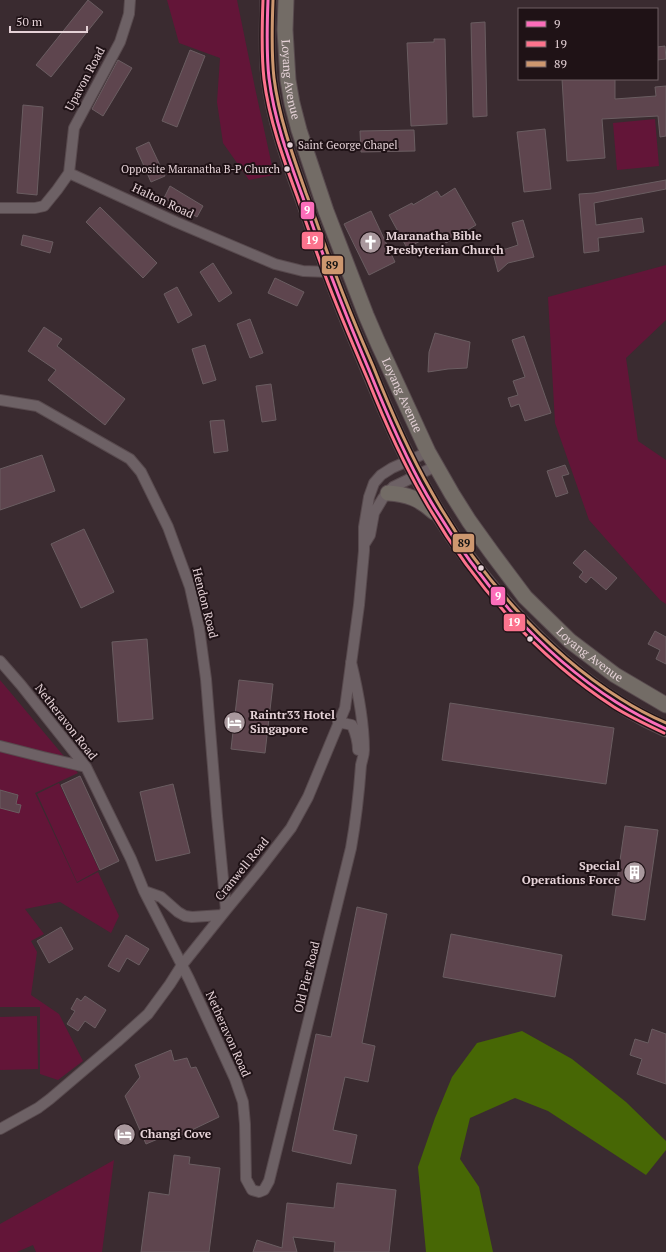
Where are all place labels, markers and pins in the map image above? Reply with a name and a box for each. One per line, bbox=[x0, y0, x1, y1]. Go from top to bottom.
place label: Saint George Chapel bbox=[298, 138, 398, 152]
marker: Saint George Chapel bbox=[285, 140, 295, 150]
place label: Opposite Maranatha B-P Church bbox=[121, 162, 281, 176]
marker: Opposite Maranatha B-P Church bbox=[282, 164, 292, 174]
place label: Maranatha Bible Presbyterian Church bbox=[386, 228, 504, 257]
church icon: Maranatha Bible Presbyterian Church bbox=[357, 230, 383, 256]
unlabelled marker bbox=[476, 563, 486, 573]
unlabelled marker bbox=[525, 634, 535, 644]
place label: Raintr33 Hotel Singapore bbox=[250, 707, 335, 736]
hotel icon: Raintr33 Hotel Singapore bbox=[221, 709, 247, 735]
place label: Special Operations Force bbox=[522, 858, 621, 887]
building icon: Special Operations Force bbox=[622, 860, 648, 886]
hotel icon: Changi Cove bbox=[112, 1121, 138, 1147]
place label: Changi Cove bbox=[140, 1126, 212, 1141]

